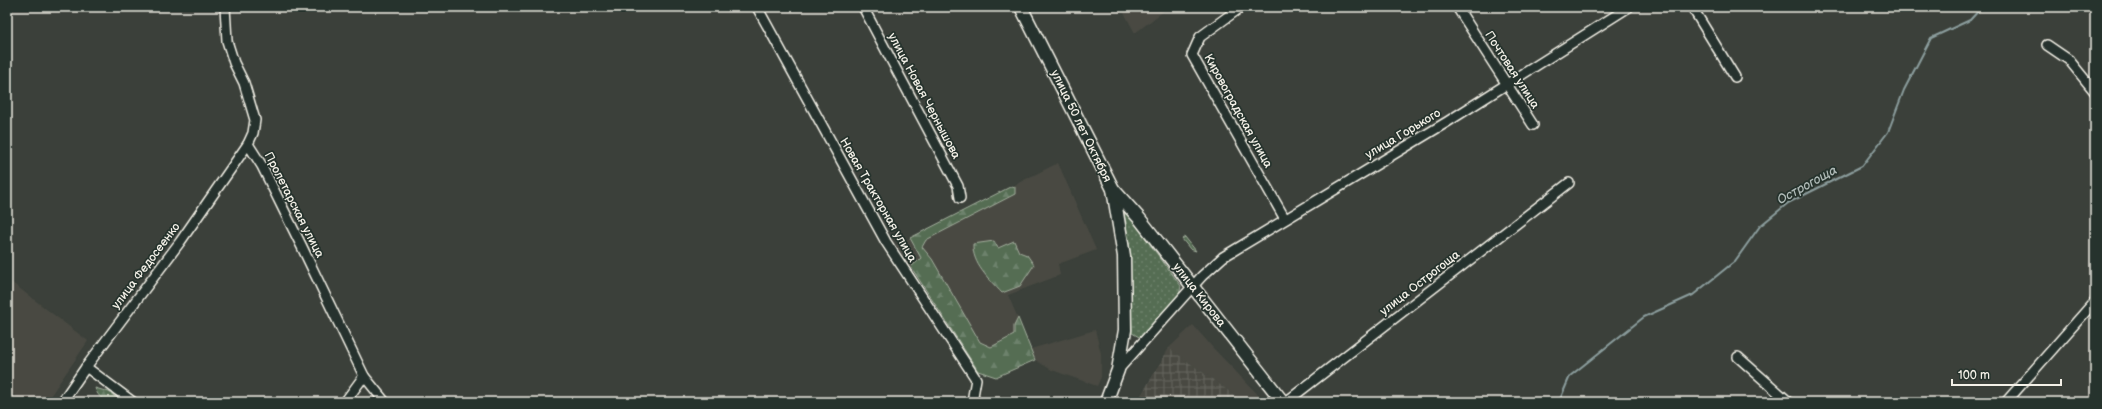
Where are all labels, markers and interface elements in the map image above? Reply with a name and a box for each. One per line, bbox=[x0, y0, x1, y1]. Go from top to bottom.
street label: Почтовая улица bbox=[1481, 28, 1543, 112]
street label: улица Новая Чернышова bbox=[884, 30, 964, 162]
street label: Кировоградская улица bbox=[1200, 51, 1276, 171]
street label: улица 50 лет Октября bbox=[1047, 67, 1115, 185]
street label: улица Горького bbox=[1363, 106, 1443, 162]
street label: Новая Тракторная улица bbox=[836, 135, 920, 265]
street label: Пролетарская улица bbox=[261, 150, 327, 260]
water label: Острогоща bbox=[1774, 162, 1840, 208]
street label: улица Федосеенко bbox=[109, 220, 183, 312]
street label: улица Острогоща bbox=[1377, 247, 1463, 319]
street label: улица Кирова bbox=[1169, 260, 1229, 330]
scale bar bbox=[1952, 361, 2061, 387]
text: 100 m bbox=[1958, 368, 1990, 383]

